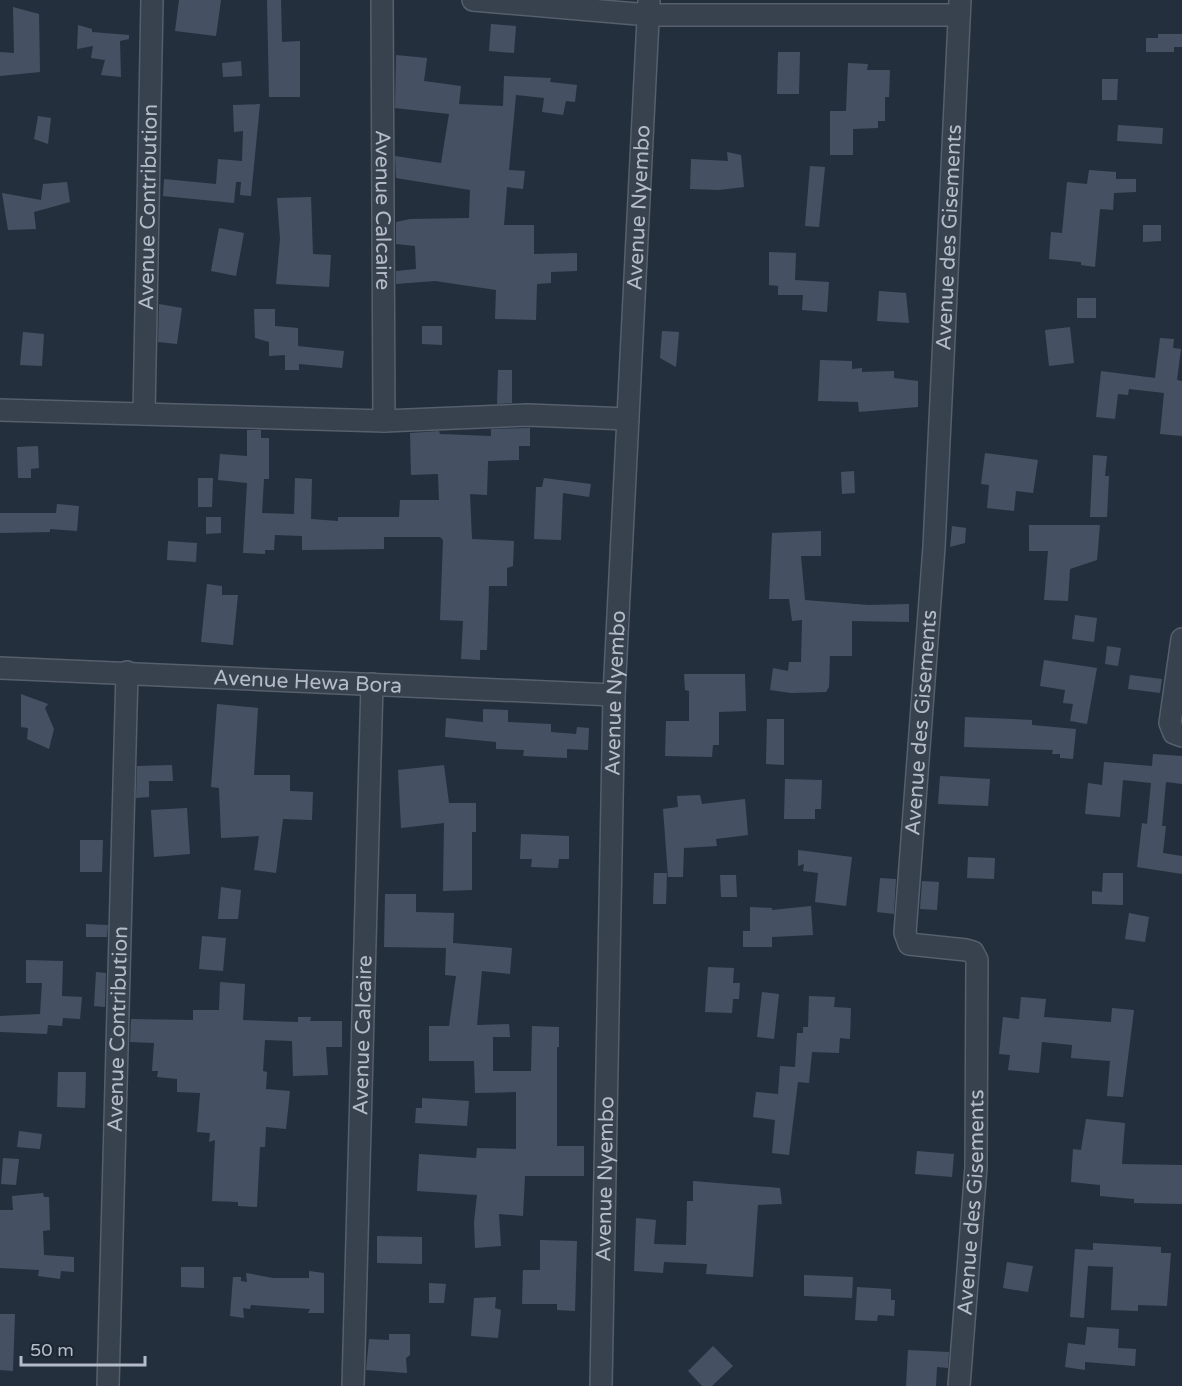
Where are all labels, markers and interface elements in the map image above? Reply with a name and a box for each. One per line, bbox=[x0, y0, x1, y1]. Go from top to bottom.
street label: Avenue Contribution bbox=[134, 104, 162, 311]
street label: Avenue Nyembo bbox=[622, 124, 655, 291]
street label: Avenue des Gisements bbox=[931, 124, 967, 351]
street label: Avenue Calcaire bbox=[370, 130, 396, 290]
street label: Avenue des Gisements bbox=[900, 609, 942, 836]
street label: Avenue Nyembo bbox=[600, 610, 631, 776]
street label: Avenue Hewa Bora bbox=[213, 665, 403, 698]
street label: Avenue Contribution bbox=[102, 926, 133, 1133]
street label: Avenue Calcaire bbox=[348, 955, 377, 1116]
street label: Avenue des Gisements bbox=[952, 1089, 989, 1316]
street label: Avenue Nyembo bbox=[591, 1096, 619, 1262]
scale bar bbox=[21, 1329, 146, 1367]
text: 50 m bbox=[30, 1339, 74, 1361]

